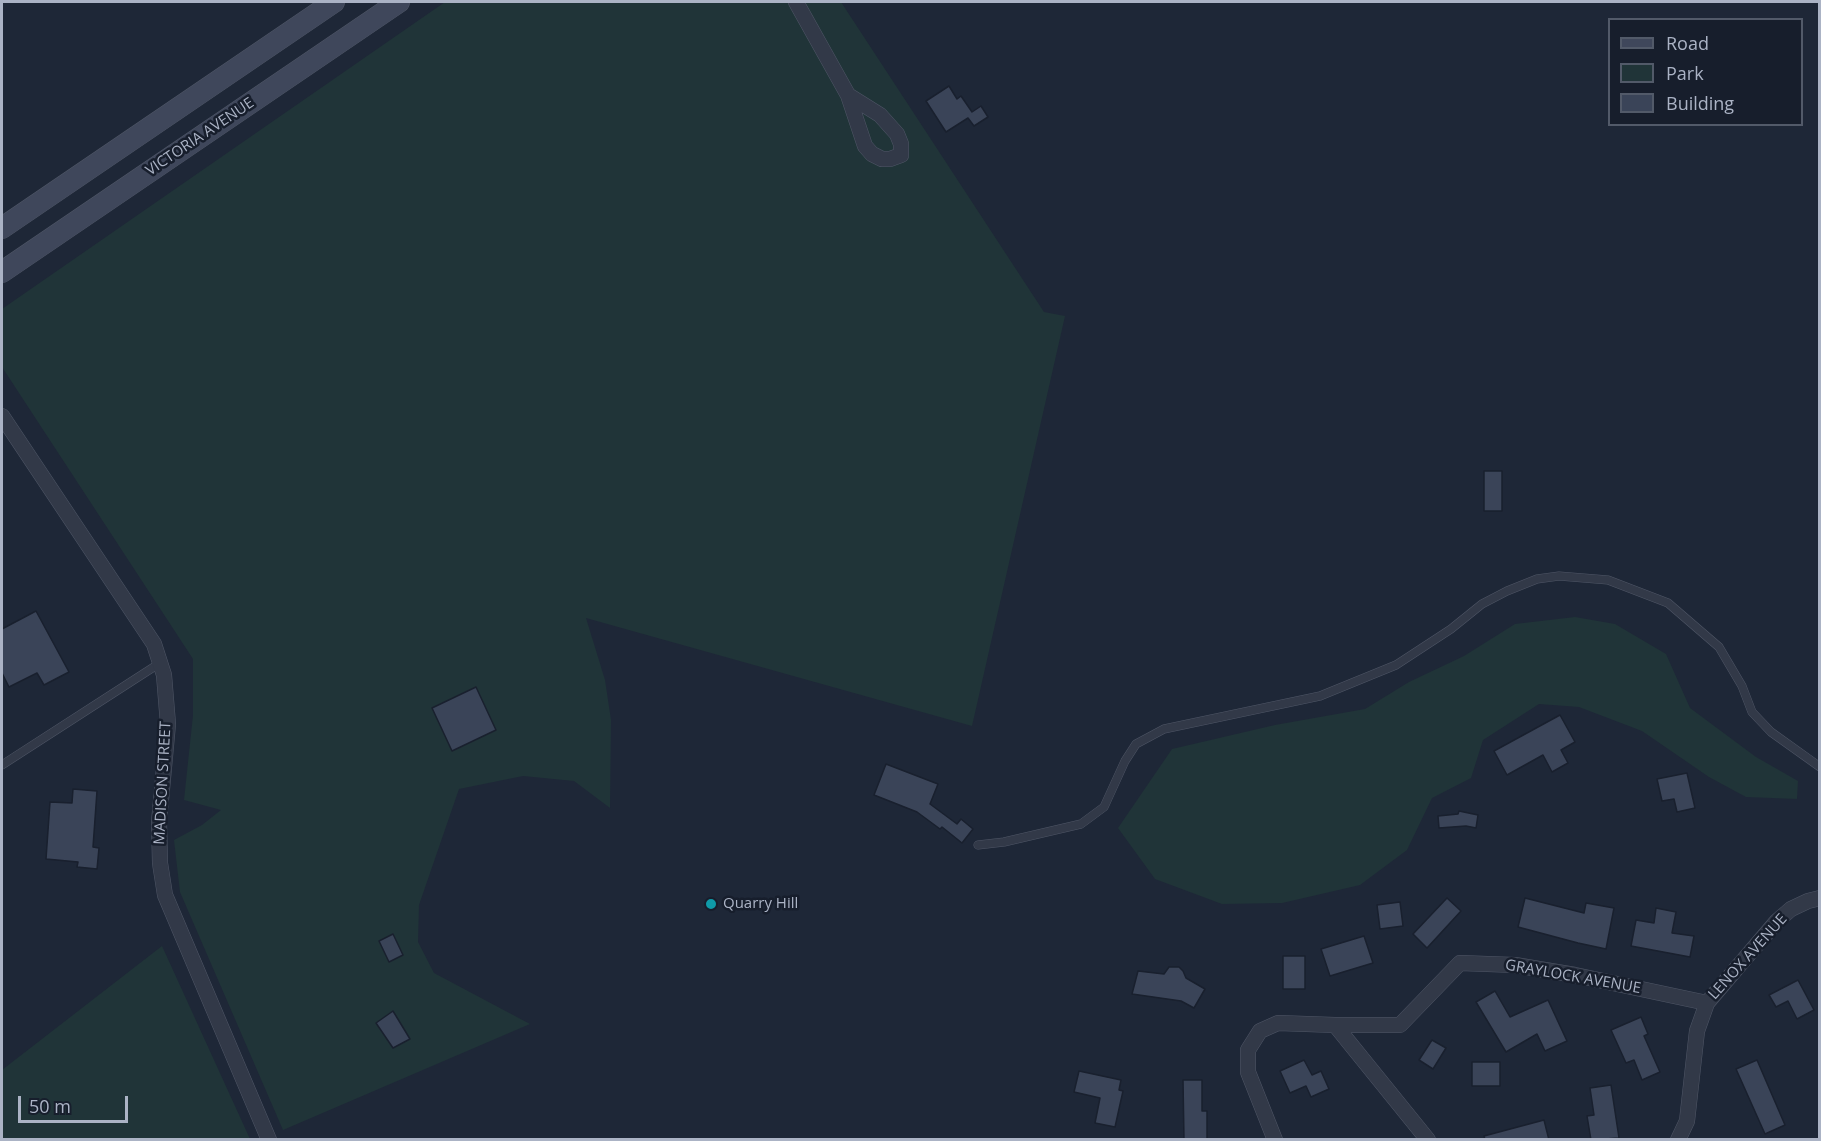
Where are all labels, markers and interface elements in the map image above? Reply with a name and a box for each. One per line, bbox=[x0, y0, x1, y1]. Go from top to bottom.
legend bbox=[1608, 18, 1803, 126]
text: Road bbox=[1666, 31, 1709, 55]
text: Park bbox=[1666, 61, 1704, 85]
text: Building bbox=[1666, 91, 1734, 115]
street label: VICTORIA AVENUE bbox=[142, 94, 258, 180]
street label: MADISON STREET bbox=[151, 721, 175, 845]
place label: Quarry Hill bbox=[723, 895, 798, 913]
marker: Quarry Hill bbox=[704, 897, 718, 911]
street label: LENOX AVENUE bbox=[1705, 910, 1791, 1004]
street label: GRAYLOCK AVENUE bbox=[1504, 956, 1642, 998]
scale bar bbox=[21, 1084, 130, 1122]
text: 50 m bbox=[29, 1094, 71, 1118]

